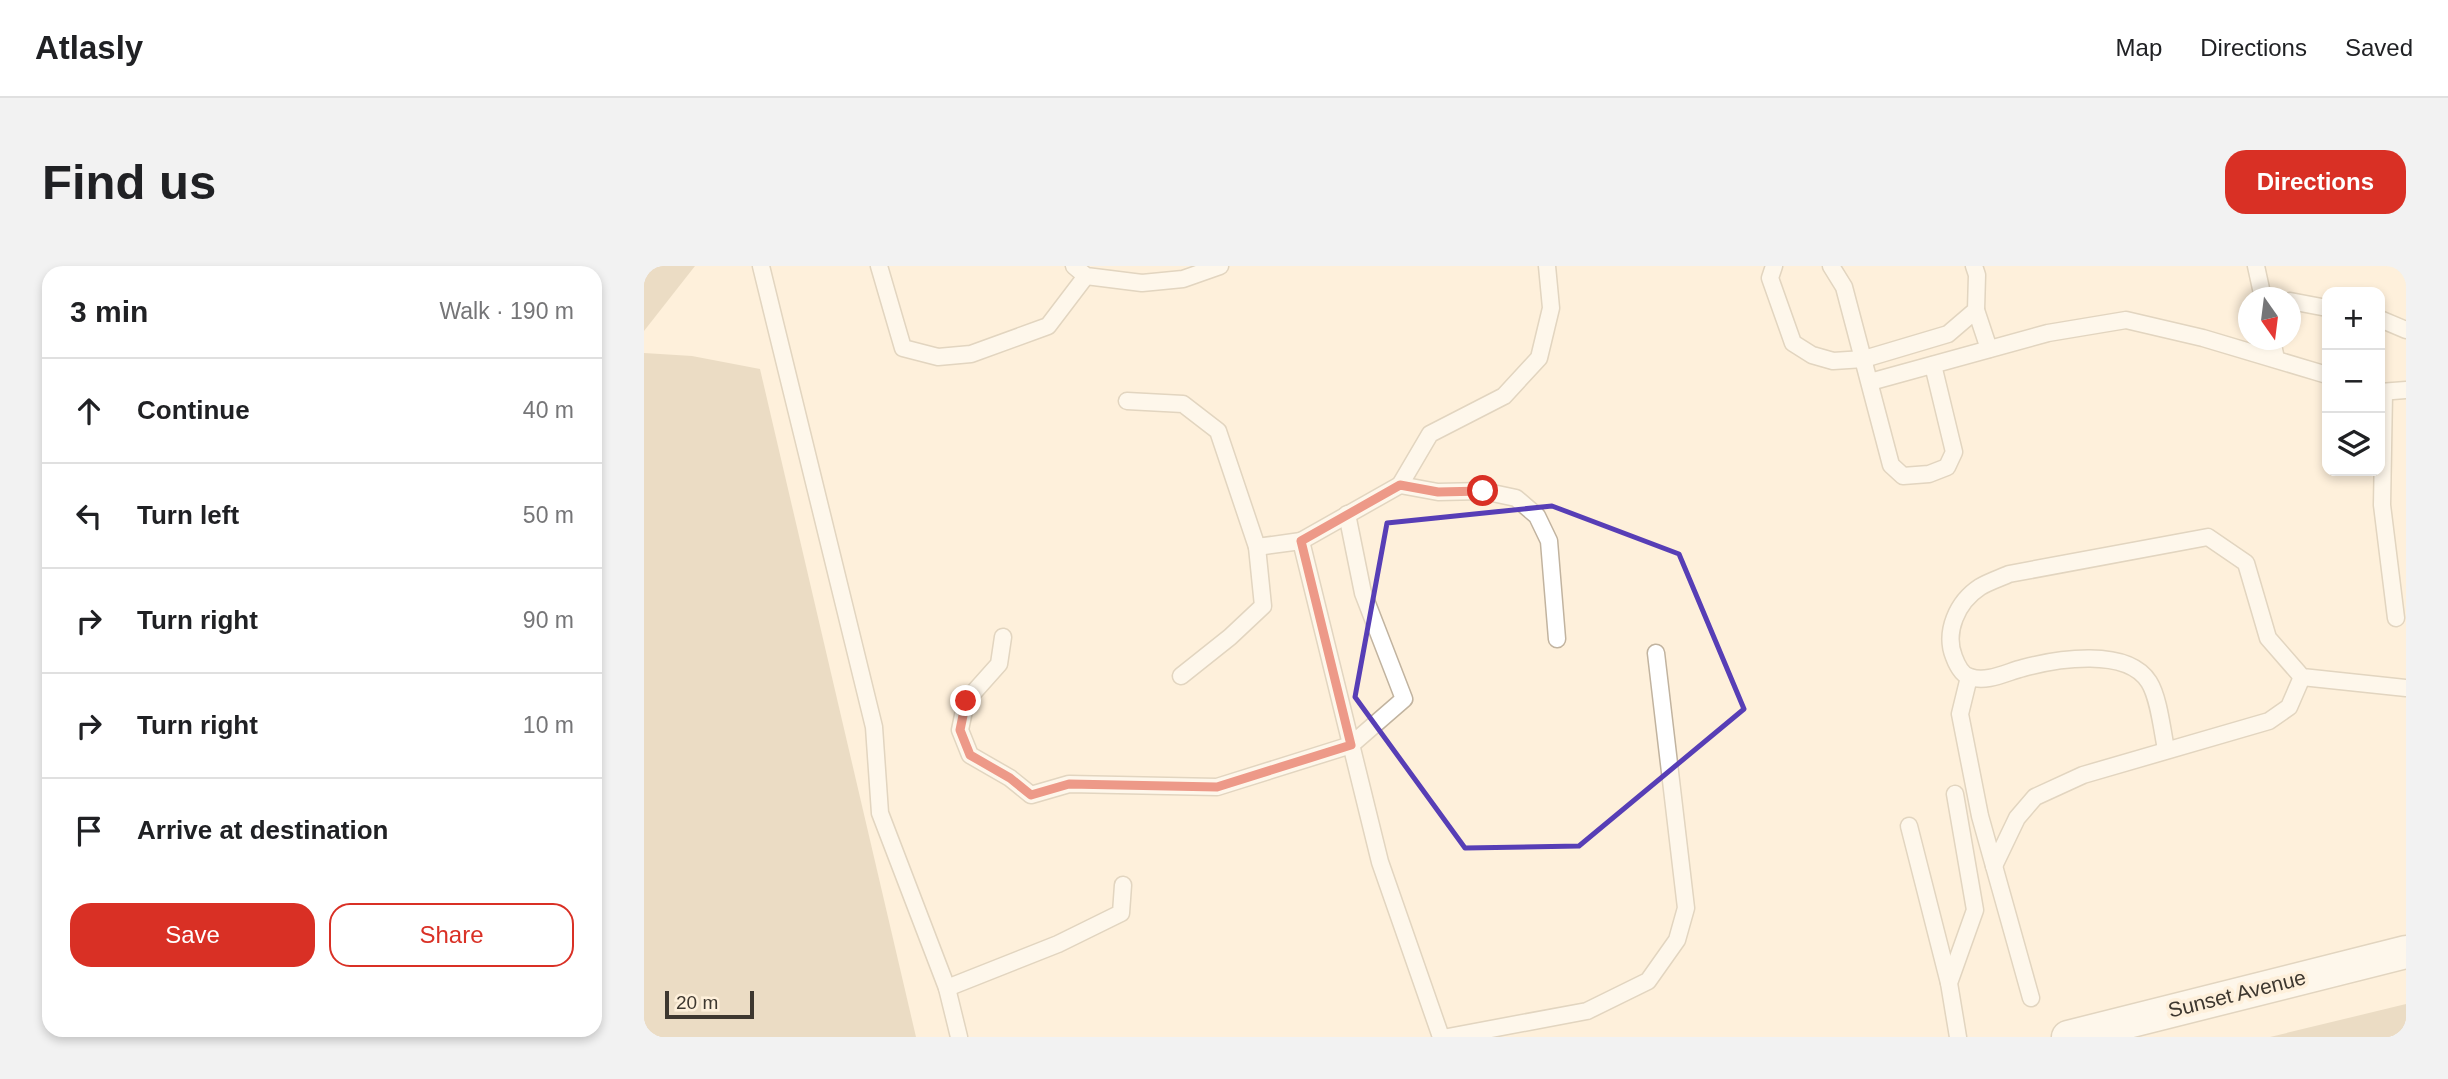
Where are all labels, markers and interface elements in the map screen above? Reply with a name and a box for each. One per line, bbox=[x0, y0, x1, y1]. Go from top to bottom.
text: Atlasly bbox=[35, 29, 143, 66]
text: Map bbox=[2116, 34, 2162, 61]
text: Directions bbox=[2200, 34, 2307, 61]
text: Saved bbox=[2345, 34, 2413, 61]
button: Directions bbox=[2225, 150, 2406, 214]
text: Find us bbox=[42, 155, 216, 209]
north arrow bbox=[2238, 287, 2301, 350]
map controls bbox=[2322, 287, 2385, 476]
button: + bbox=[2322, 287, 2385, 350]
text: 3 min bbox=[70, 295, 148, 328]
text: Walk · 190 m bbox=[439, 298, 574, 324]
button: − bbox=[2322, 350, 2385, 413]
icon: ahead bbox=[70, 392, 108, 430]
text: Continue bbox=[137, 395, 250, 425]
text: 40 m bbox=[523, 397, 574, 423]
button: layers bbox=[2322, 413, 2385, 476]
route start bbox=[1467, 475, 1498, 506]
icon: left bbox=[70, 497, 108, 535]
text: Turn left bbox=[137, 500, 239, 530]
text: 50 m bbox=[523, 502, 574, 528]
icon: right bbox=[70, 602, 108, 640]
text: Turn right bbox=[137, 605, 258, 635]
text: 90 m bbox=[523, 607, 574, 633]
route end bbox=[950, 685, 981, 716]
icon: right bbox=[70, 707, 108, 745]
text: Turn right bbox=[137, 710, 258, 740]
text: 10 m bbox=[523, 712, 574, 738]
icon: arrive bbox=[70, 812, 108, 850]
text: Arrive at destination bbox=[137, 815, 388, 845]
button: Save bbox=[70, 903, 315, 967]
button: Share bbox=[329, 903, 574, 967]
street label: Sunset Avenue bbox=[2166, 965, 2308, 1022]
scale bar bbox=[665, 988, 754, 1020]
text: 20 m bbox=[676, 992, 718, 1013]

